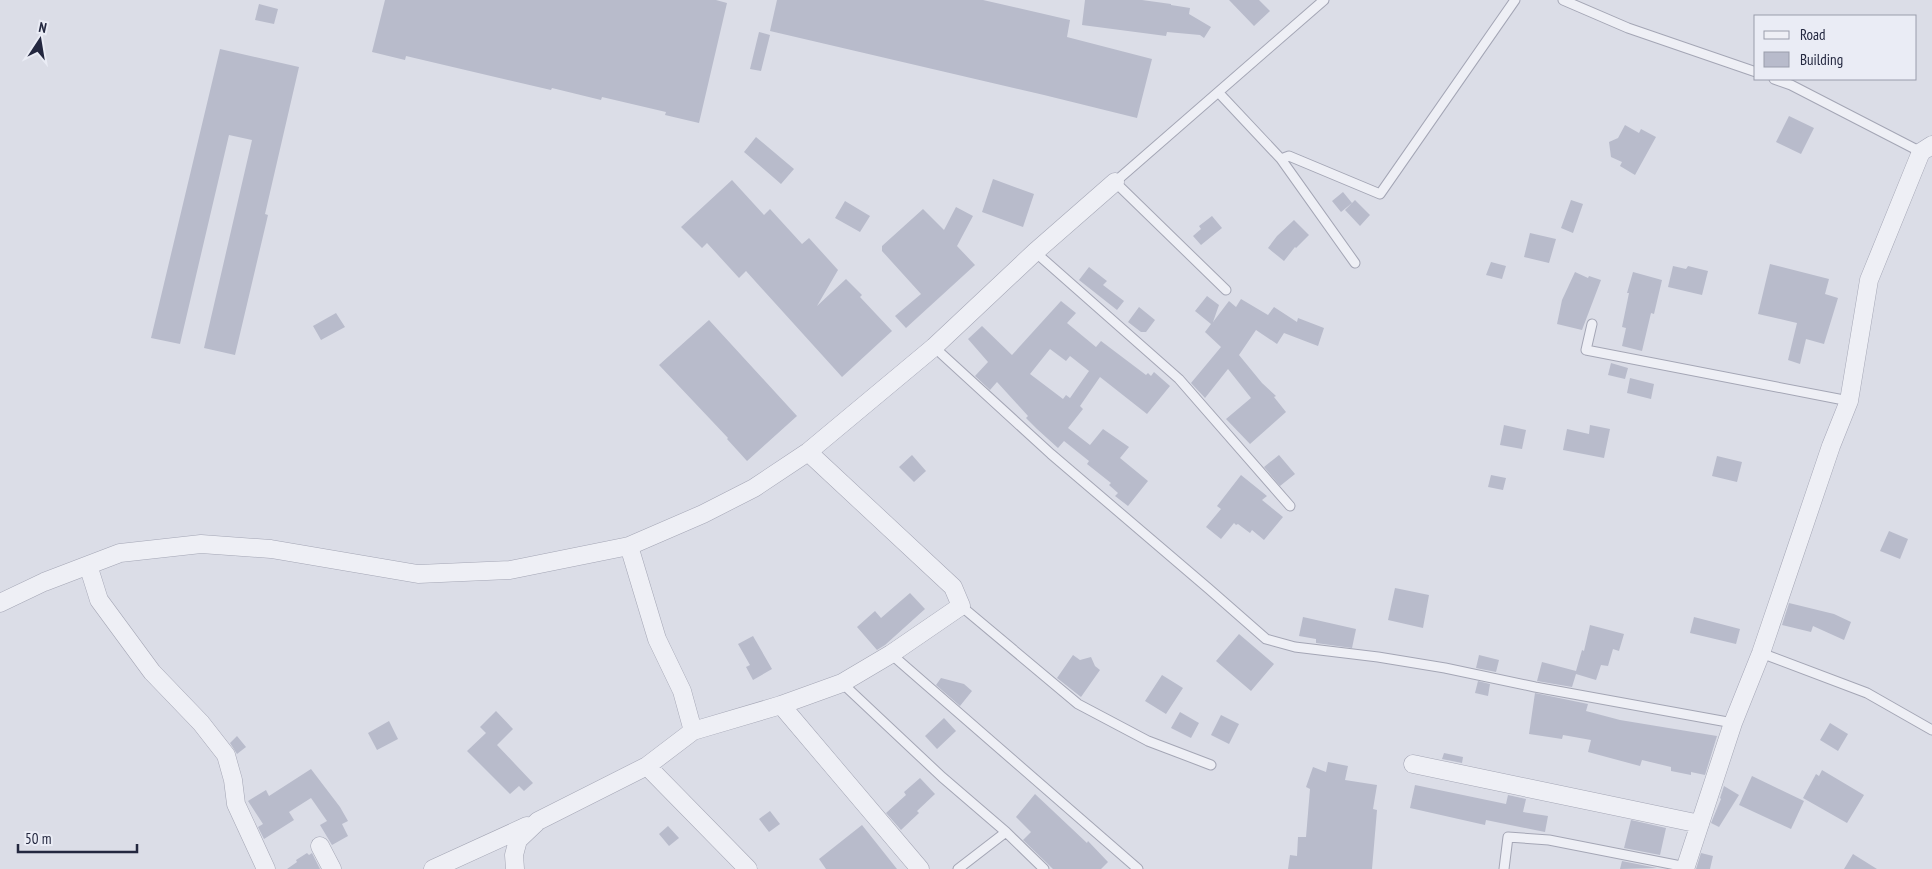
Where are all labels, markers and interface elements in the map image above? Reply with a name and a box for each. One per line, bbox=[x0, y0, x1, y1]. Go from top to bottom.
north arrow bbox=[15, 15, 65, 65]
legend bbox=[1754, 15, 1917, 80]
text: N bbox=[37, 18, 48, 37]
text: Road bbox=[1800, 25, 1826, 44]
text: Building bbox=[1800, 50, 1843, 69]
scale bar bbox=[18, 822, 136, 854]
text: 50 m bbox=[25, 829, 51, 848]

